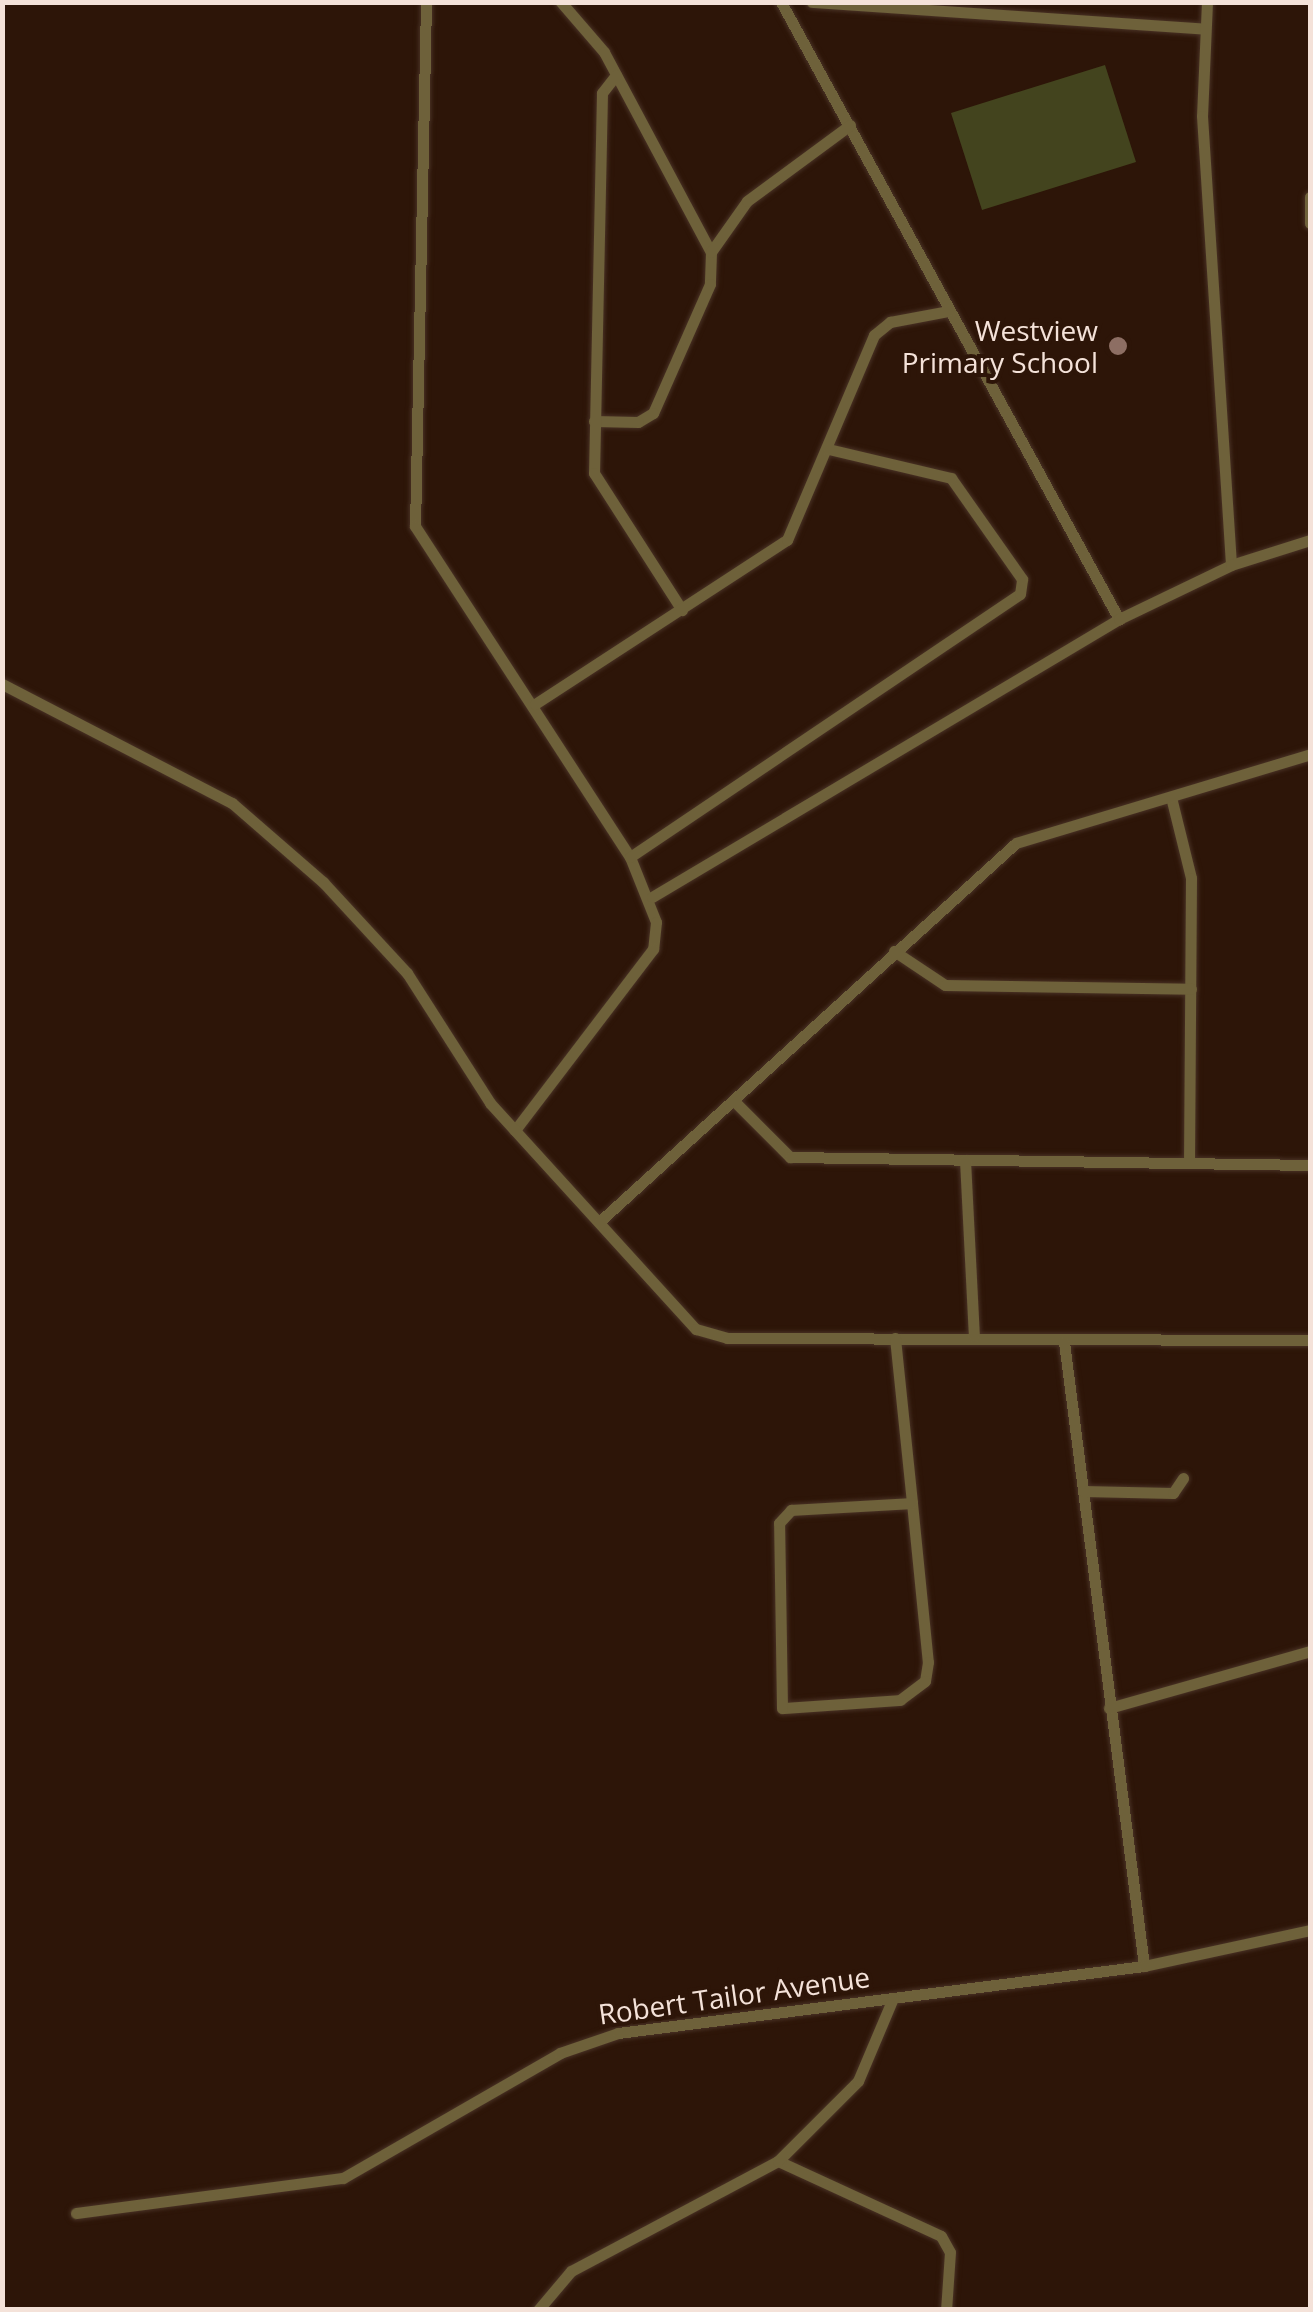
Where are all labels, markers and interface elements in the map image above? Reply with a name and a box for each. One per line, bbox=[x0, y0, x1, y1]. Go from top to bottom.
place label: Westview Primary School bbox=[902, 313, 1098, 379]
marker: Westview Primary School bbox=[1107, 335, 1129, 357]
street label: Robert Tailor Avenue bbox=[596, 1959, 872, 2031]

